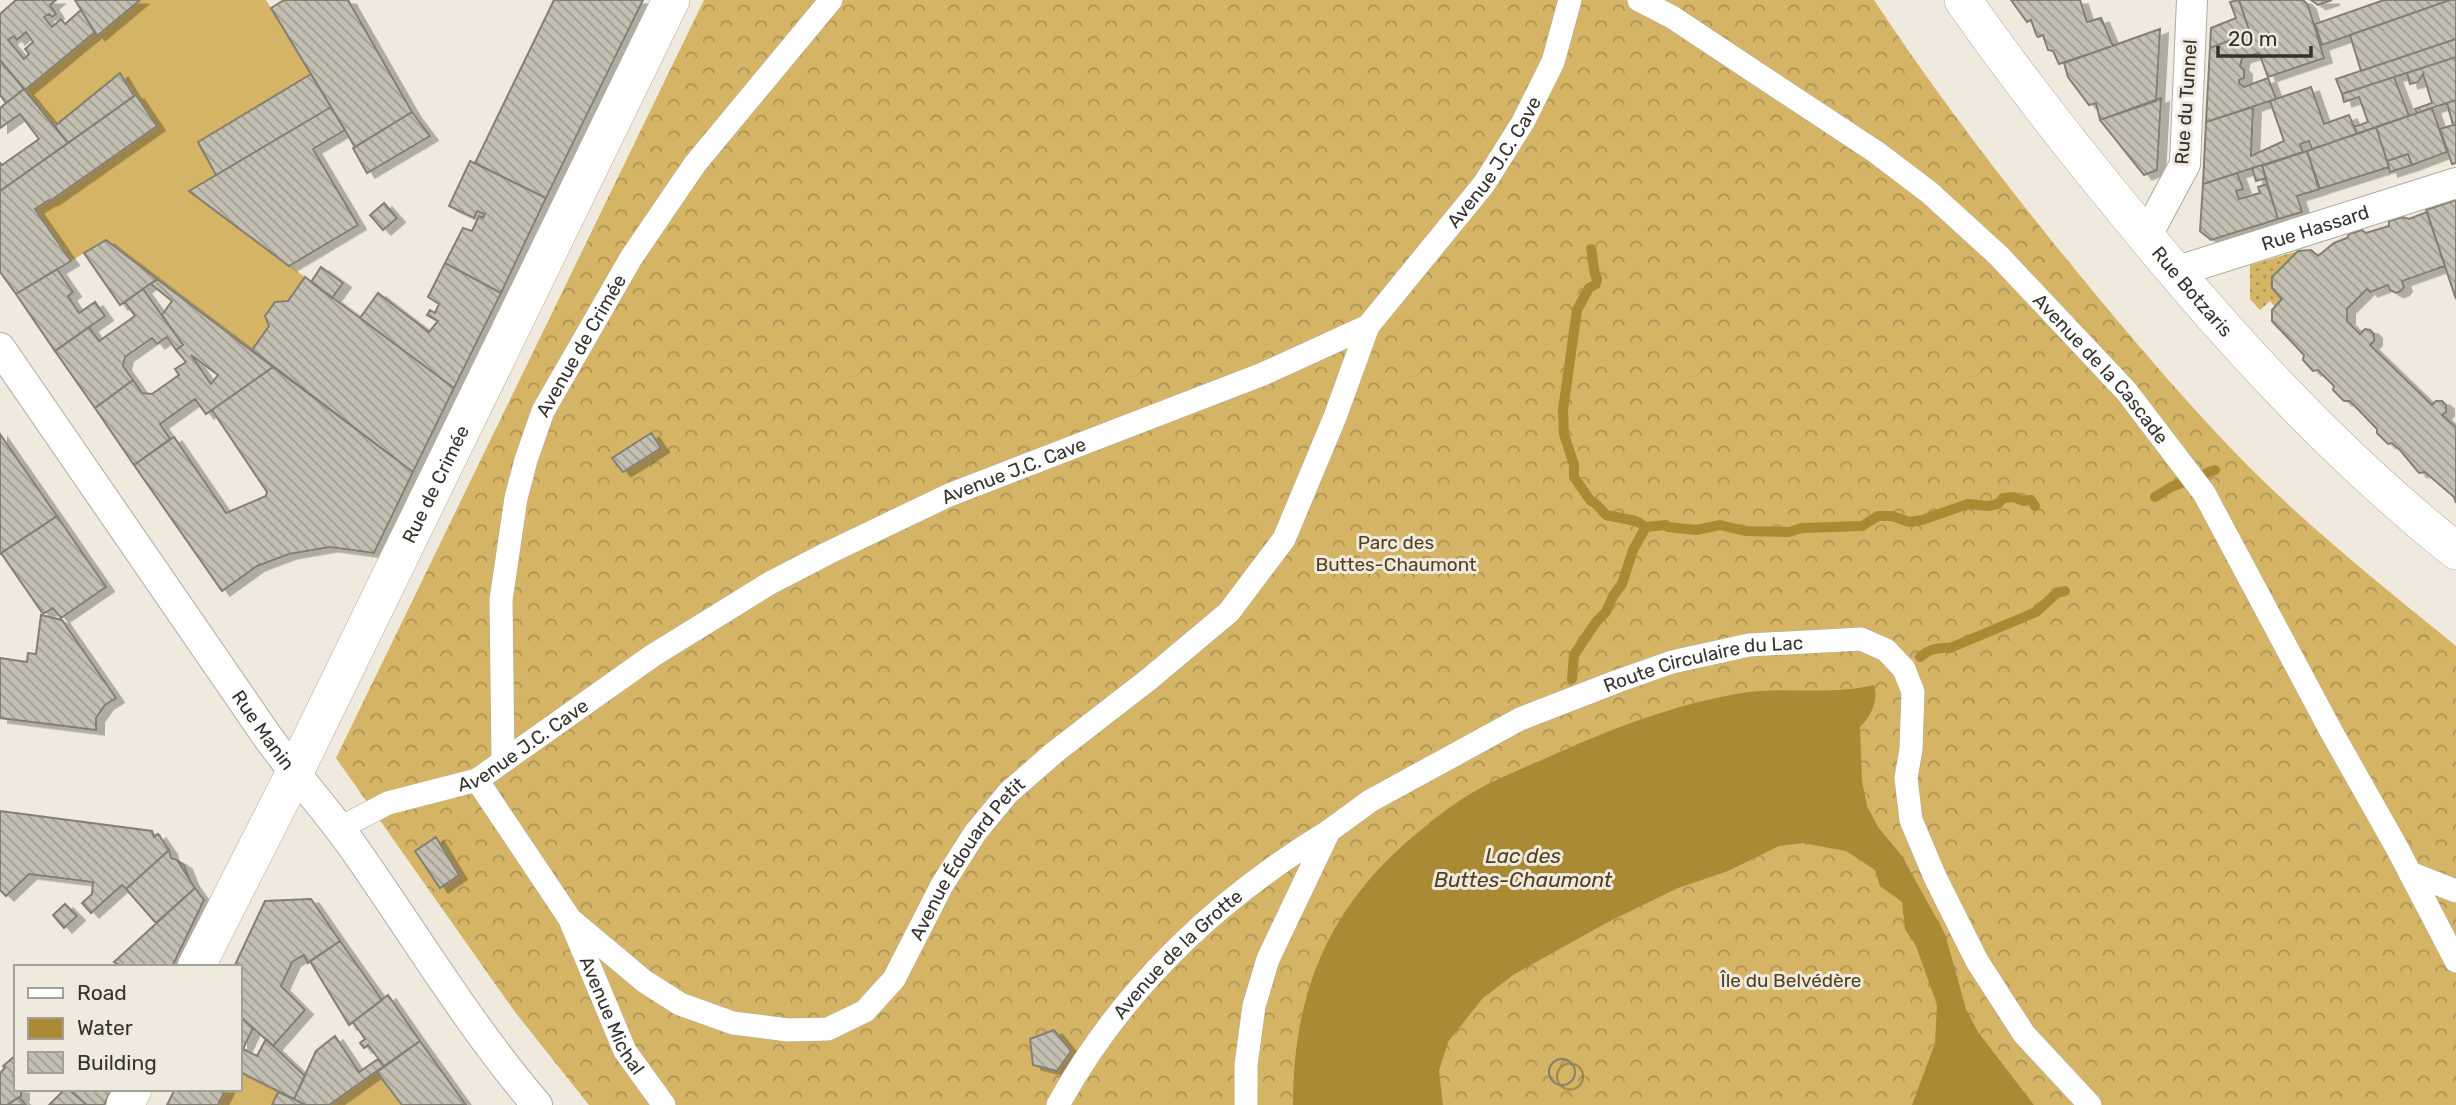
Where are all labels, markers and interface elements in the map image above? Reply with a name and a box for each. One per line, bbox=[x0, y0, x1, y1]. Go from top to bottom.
scale bar bbox=[2218, 14, 2311, 58]
text: 20 m bbox=[2228, 26, 2277, 51]
street label: Rue du Tunnel bbox=[2170, 39, 2202, 165]
street label: Avenue J.C. Cave bbox=[1442, 93, 1545, 232]
street label: Rue Hassard bbox=[2259, 200, 2372, 255]
street label: Rue Botzaris bbox=[2147, 242, 2238, 341]
street label: Avenue de Crimée bbox=[531, 270, 631, 421]
street label: Avenue de la Cascade bbox=[2029, 288, 2174, 448]
street label: Rue de Crimée bbox=[397, 421, 474, 547]
street label: Avenue J.C. Cave bbox=[937, 432, 1089, 509]
park label: Parc des Buttes-Chaumont bbox=[1315, 531, 1477, 576]
street label: Route Circulaire du Lac bbox=[1600, 631, 1804, 697]
street label: Rue Manin bbox=[227, 686, 300, 774]
street label: Avenue J.C. Cave bbox=[455, 693, 593, 796]
street label: Avenue Édouard Petit bbox=[904, 772, 1030, 944]
water label: Lac des Buttes-Chaumont bbox=[1434, 843, 1613, 892]
street label: Avenue de la Grotte bbox=[1108, 884, 1247, 1023]
street label: Avenue Michal bbox=[575, 953, 650, 1079]
legend bbox=[14, 965, 242, 1091]
park label: Île du Belvédère bbox=[1720, 969, 1861, 992]
text: Road bbox=[77, 980, 127, 1005]
text: Water bbox=[77, 1015, 133, 1040]
text: Building bbox=[77, 1050, 157, 1075]

